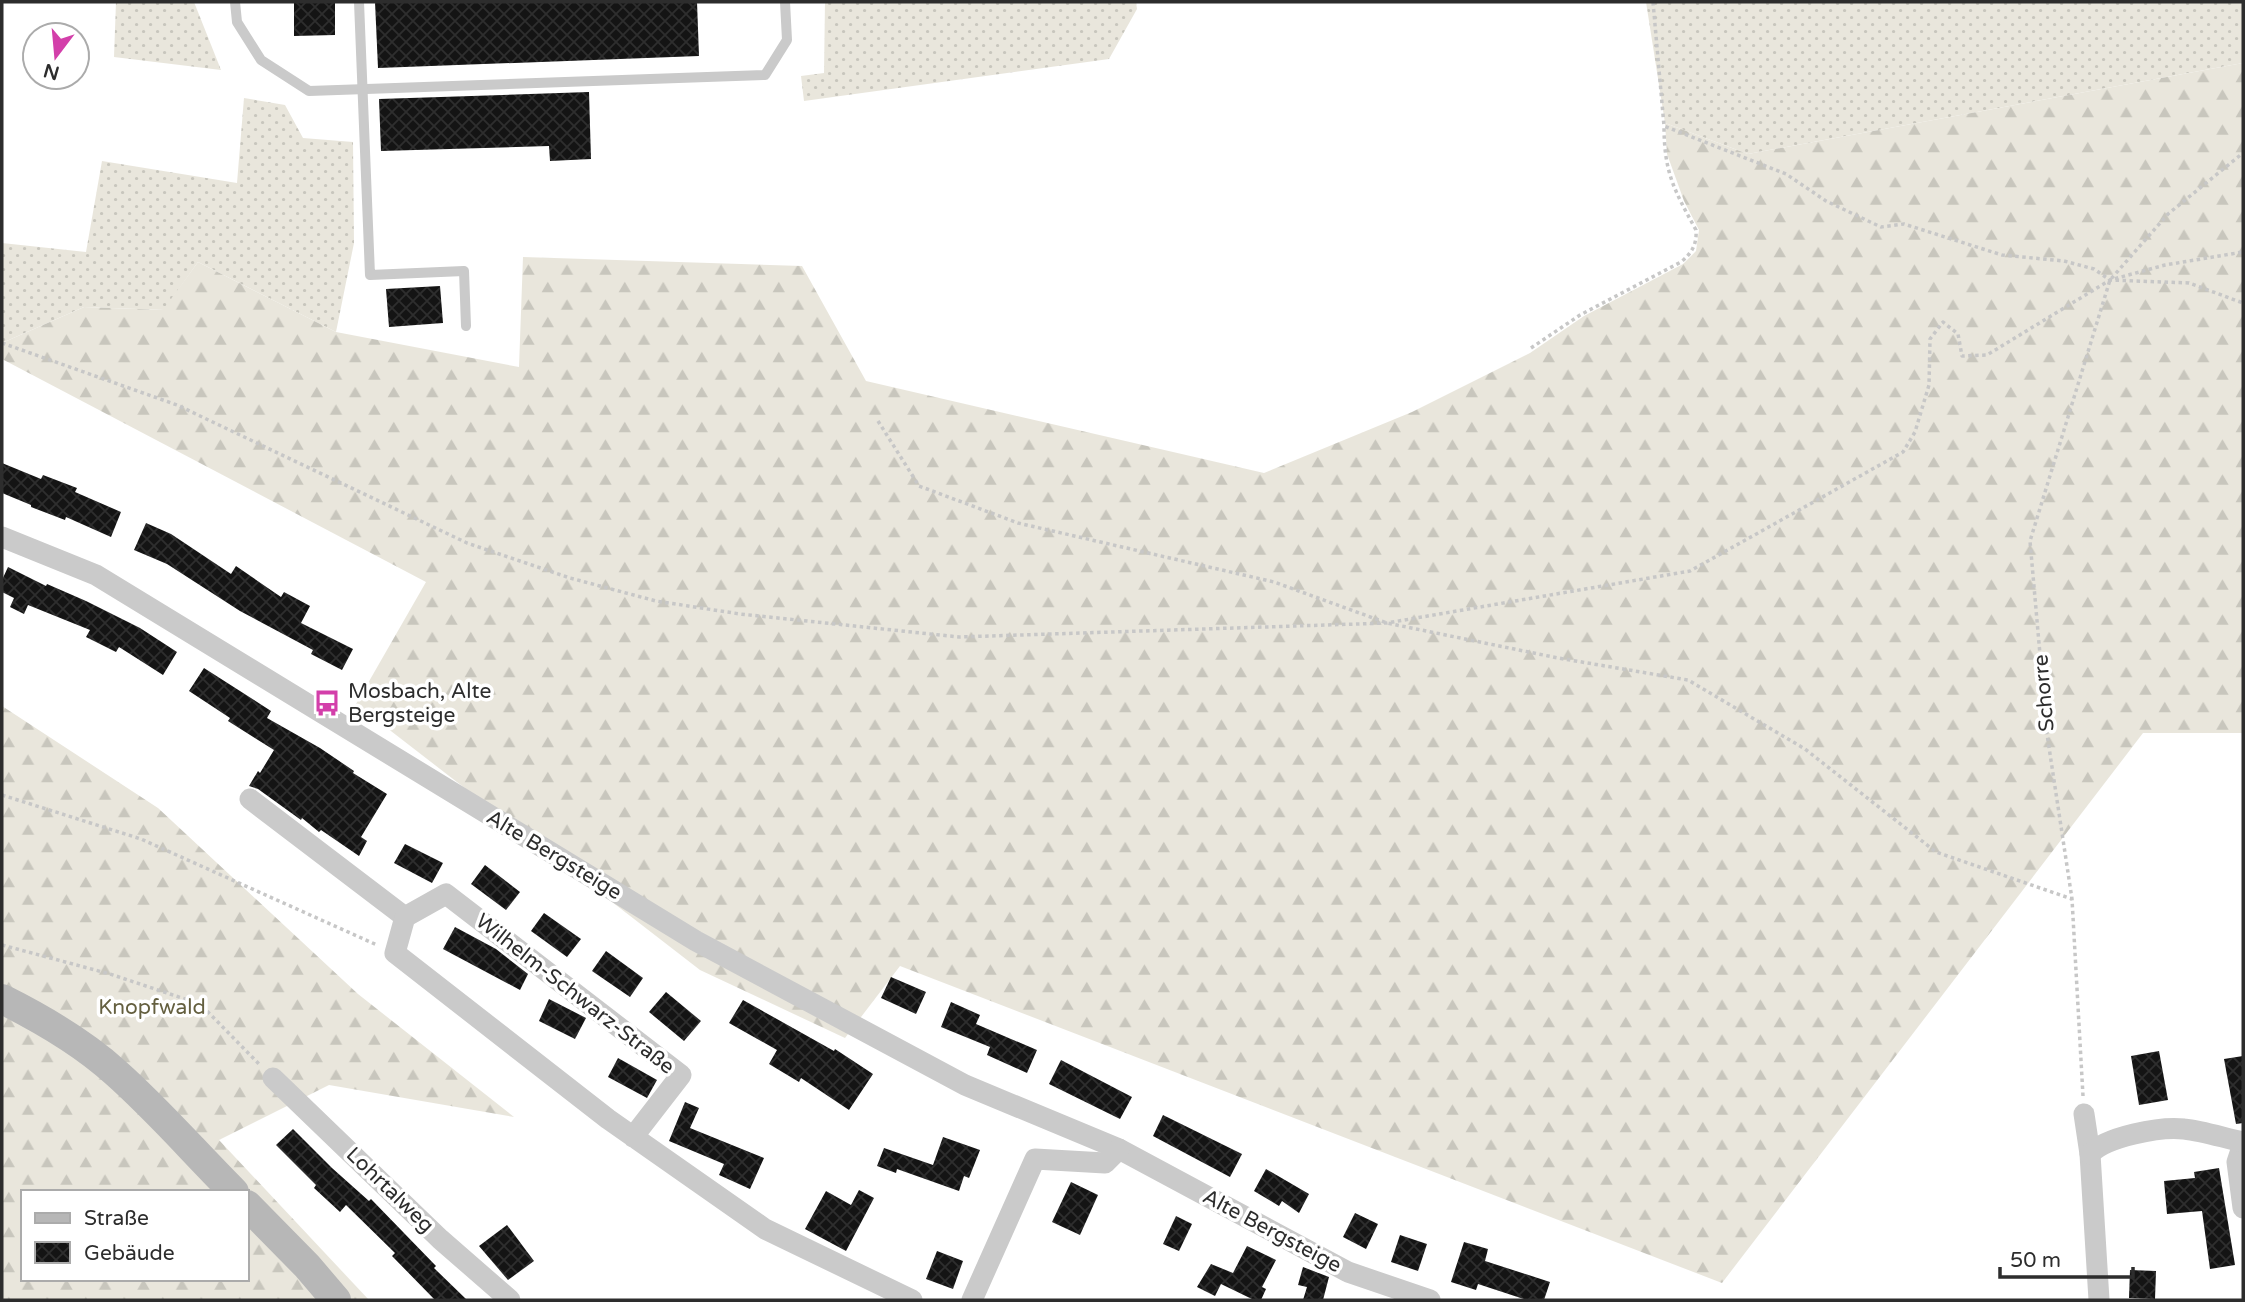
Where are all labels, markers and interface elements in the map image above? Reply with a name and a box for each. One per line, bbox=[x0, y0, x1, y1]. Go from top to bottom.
north arrow bbox=[21, 21, 91, 91]
text: N bbox=[41, 59, 62, 84]
street label: Schorre bbox=[2028, 653, 2060, 733]
place label: Mosbach, Alte Bergsteige bbox=[348, 679, 491, 728]
bus stop icon: Mosbach, Alte Bergsteige bbox=[312, 688, 342, 718]
street label: Alte Bergsteige bbox=[482, 805, 626, 905]
street label: Wilhelm-Schwarz-Straße bbox=[471, 909, 680, 1080]
park label: Knopfwald bbox=[98, 995, 206, 1020]
street label: Lohrtalweg bbox=[341, 1142, 439, 1238]
street label: Alte Bergsteige bbox=[1198, 1184, 1346, 1278]
legend bbox=[21, 1190, 248, 1281]
text: Straße bbox=[84, 1206, 149, 1231]
scale bar bbox=[2000, 1236, 2133, 1280]
text: Gebäude bbox=[84, 1241, 175, 1266]
text: 50 m bbox=[2010, 1248, 2061, 1273]

